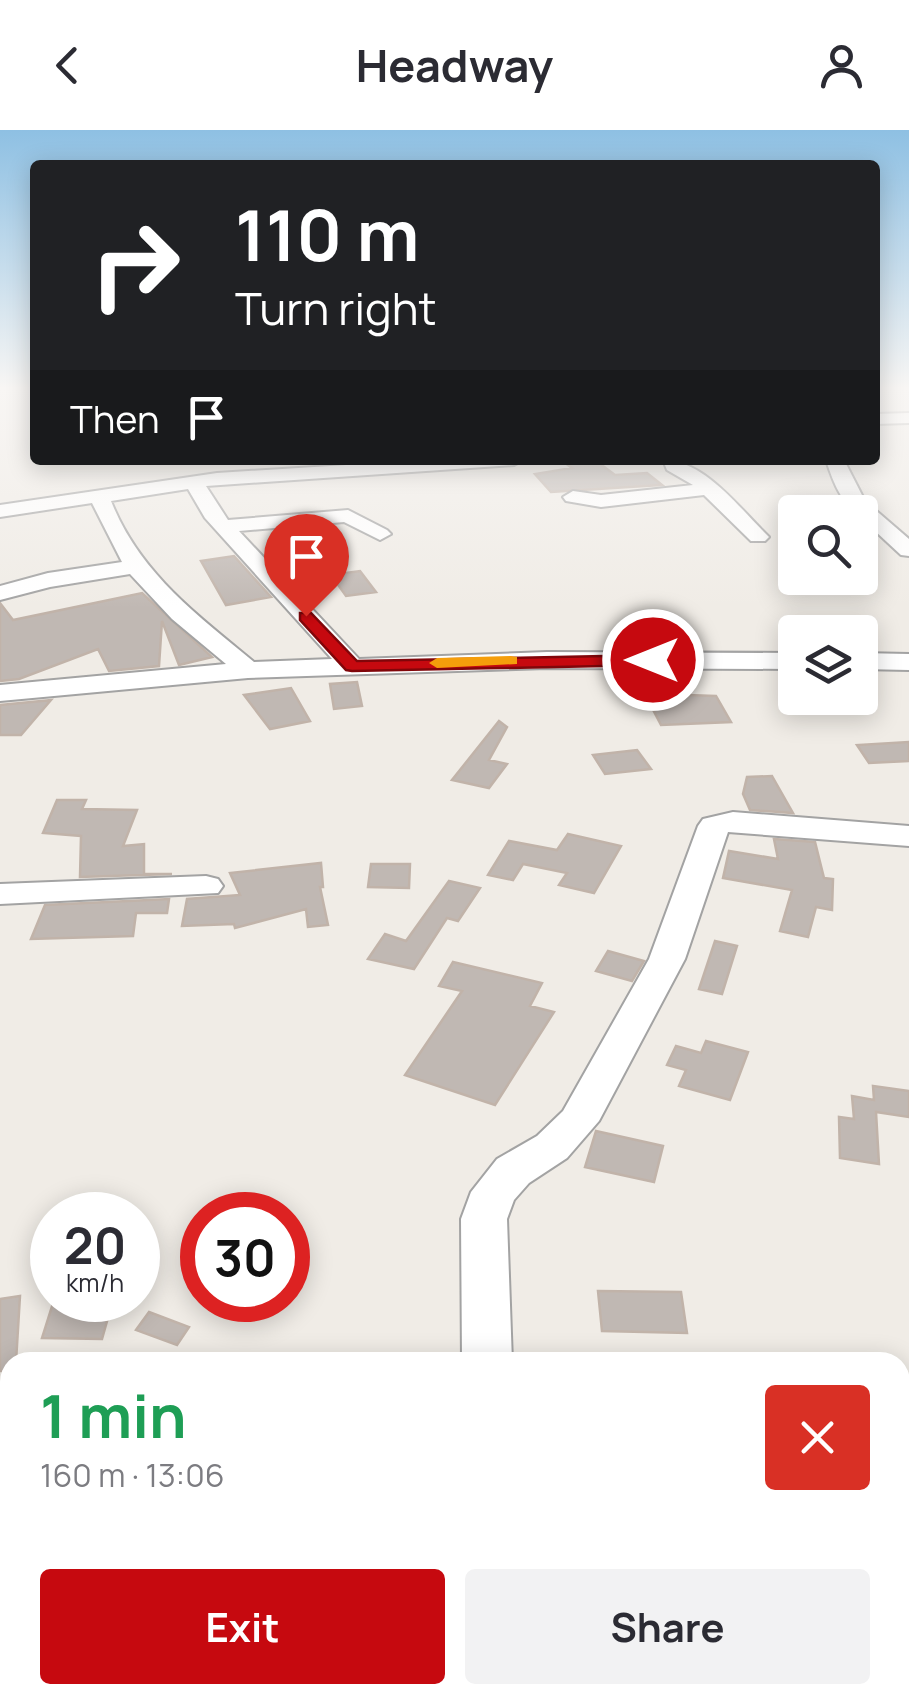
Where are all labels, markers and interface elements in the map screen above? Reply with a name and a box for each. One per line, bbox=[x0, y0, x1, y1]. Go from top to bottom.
text: Headway bbox=[356, 34, 553, 96]
icon: back bbox=[40, 38, 95, 93]
icon: person bbox=[814, 38, 869, 93]
text: 110 m bbox=[235, 186, 419, 282]
icon: right bbox=[70, 200, 200, 330]
text: Turn right bbox=[235, 277, 436, 339]
icon: arrive bbox=[179, 390, 234, 445]
text: Then bbox=[70, 392, 159, 444]
map controls bbox=[778, 495, 878, 715]
button: search bbox=[778, 495, 878, 595]
pin bbox=[264, 514, 349, 617]
icon: arrive bbox=[279, 529, 334, 584]
position arrow bbox=[601, 608, 705, 712]
button: layers bbox=[778, 615, 878, 715]
speed limit sign: 30 bbox=[180, 1192, 310, 1322]
text: 20 bbox=[64, 1211, 126, 1279]
text: km/h bbox=[66, 1265, 124, 1300]
text: 1 min bbox=[40, 1374, 187, 1456]
button: close bbox=[765, 1385, 870, 1490]
text: 160 m · 13:06 bbox=[40, 1453, 225, 1497]
button: Exit bbox=[40, 1569, 445, 1684]
button: Share bbox=[465, 1569, 870, 1684]

